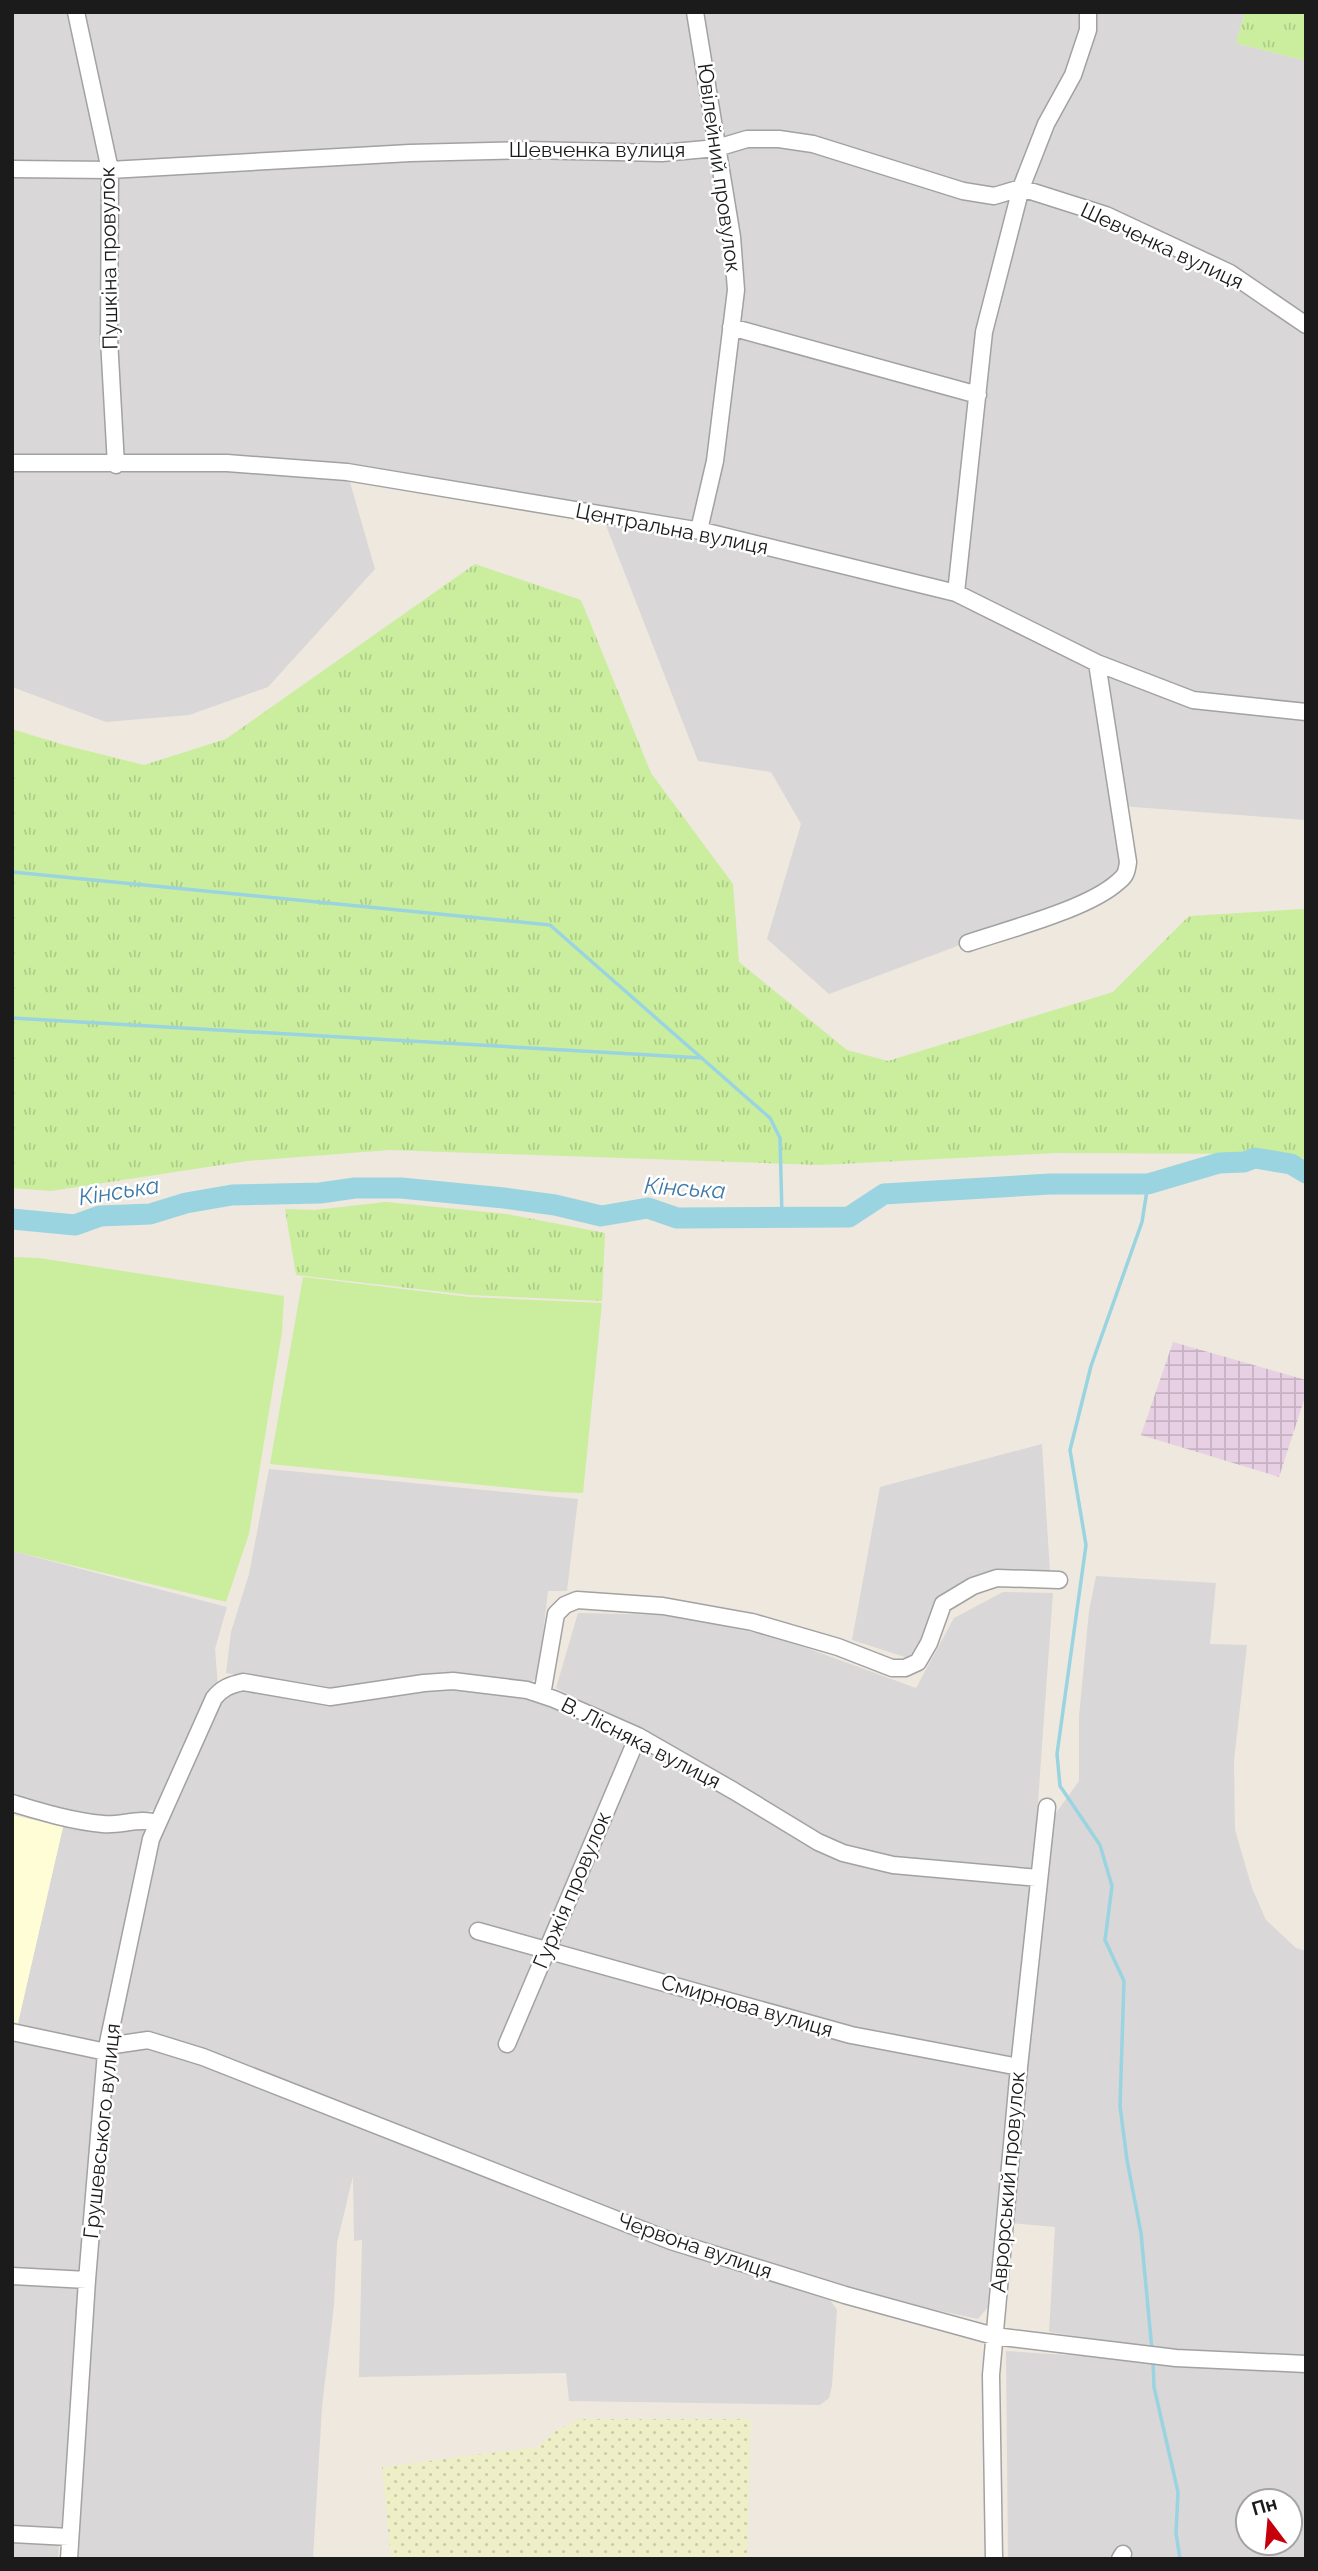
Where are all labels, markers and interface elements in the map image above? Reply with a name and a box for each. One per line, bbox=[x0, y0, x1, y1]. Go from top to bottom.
street label: Ювілейний провулок bbox=[692, 62, 747, 274]
street label: Шевченка вулиця bbox=[509, 137, 685, 162]
street label: Пушкіна провулок bbox=[94, 166, 123, 350]
street label: Шевченка вулиця bbox=[1077, 197, 1248, 294]
street label: Центральна вулиця bbox=[574, 498, 771, 559]
water label: Кінська bbox=[77, 1171, 161, 1210]
water label: Кінська bbox=[643, 1171, 727, 1204]
street label: В. Лісняка вулиця bbox=[557, 1692, 725, 1794]
street label: Гуржія провулок bbox=[527, 1808, 616, 1972]
street label: Смирнова вулиця bbox=[658, 1969, 836, 2042]
street label: Грушевського вулиця bbox=[78, 2022, 125, 2240]
street label: Аврорський провулок bbox=[985, 2070, 1030, 2294]
street label: Червона вулиця bbox=[615, 2207, 776, 2284]
north arrow bbox=[1234, 2487, 1304, 2557]
text: Пн bbox=[1249, 2492, 1279, 2520]

